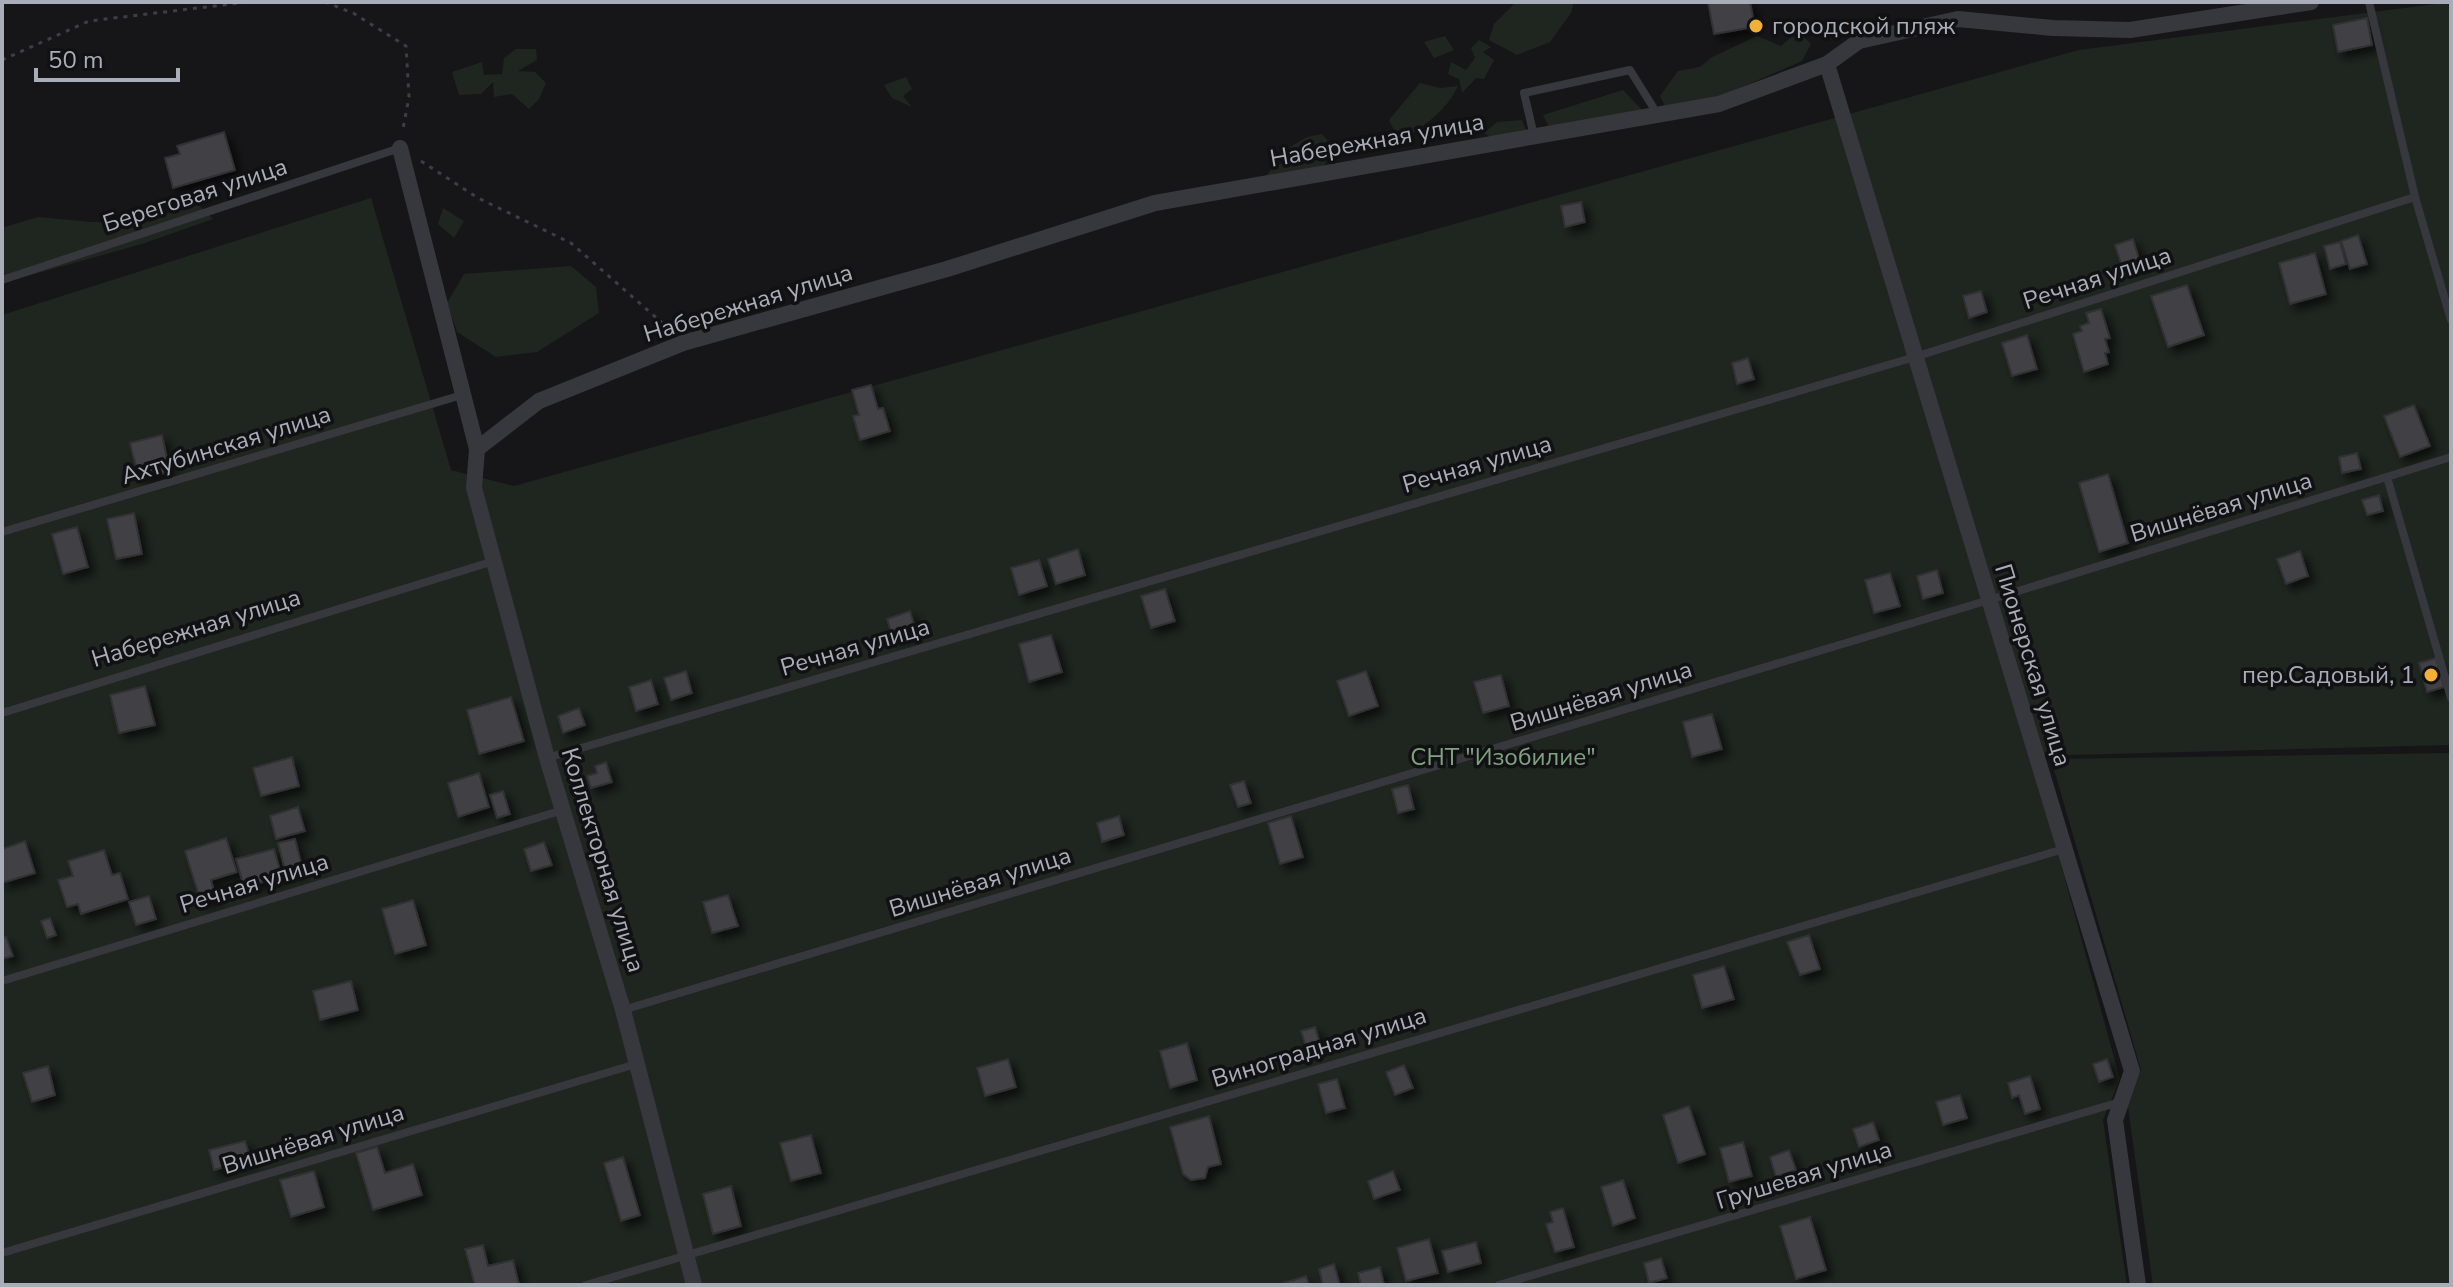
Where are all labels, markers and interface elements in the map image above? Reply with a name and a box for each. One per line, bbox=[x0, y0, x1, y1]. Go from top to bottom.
place label: городской пляж bbox=[1772, 10, 1956, 42]
marker: городской пляж bbox=[1747, 17, 1765, 35]
scale bar bbox=[36, 32, 178, 82]
text: 50 m bbox=[48, 44, 104, 76]
street label: Набережная улица bbox=[1267, 105, 1487, 175]
street label: Береговая улица bbox=[99, 150, 291, 240]
street label: Речная улица bbox=[2019, 239, 2175, 317]
street label: Набережная улица bbox=[640, 256, 856, 350]
street label: Ахтубинская улица bbox=[117, 398, 335, 492]
street label: Речная улица bbox=[1399, 427, 1555, 501]
street label: Вишнёвая улица bbox=[2126, 464, 2316, 550]
street label: Пионерская улица bbox=[1987, 560, 2079, 770]
street label: Набережная улица bbox=[88, 581, 304, 675]
street label: Речная улица bbox=[777, 610, 933, 684]
street label: Вишнёвая улица bbox=[1506, 653, 1696, 739]
place label: пер.Садовый, 1 bbox=[2242, 659, 2415, 691]
marker: пер.Садовый, 1 bbox=[2422, 666, 2440, 684]
park label: СНТ "Изобилие" bbox=[1410, 741, 1596, 773]
street label: Коллекторная улица bbox=[554, 744, 652, 976]
street label: Вишнёвая улица bbox=[885, 839, 1075, 925]
street label: Речная улица bbox=[176, 845, 332, 921]
street label: Виноградная улица bbox=[1208, 999, 1430, 1095]
street label: Вишнёвая улица bbox=[218, 1096, 408, 1182]
street label: Грушевая улица bbox=[1712, 1133, 1896, 1217]

